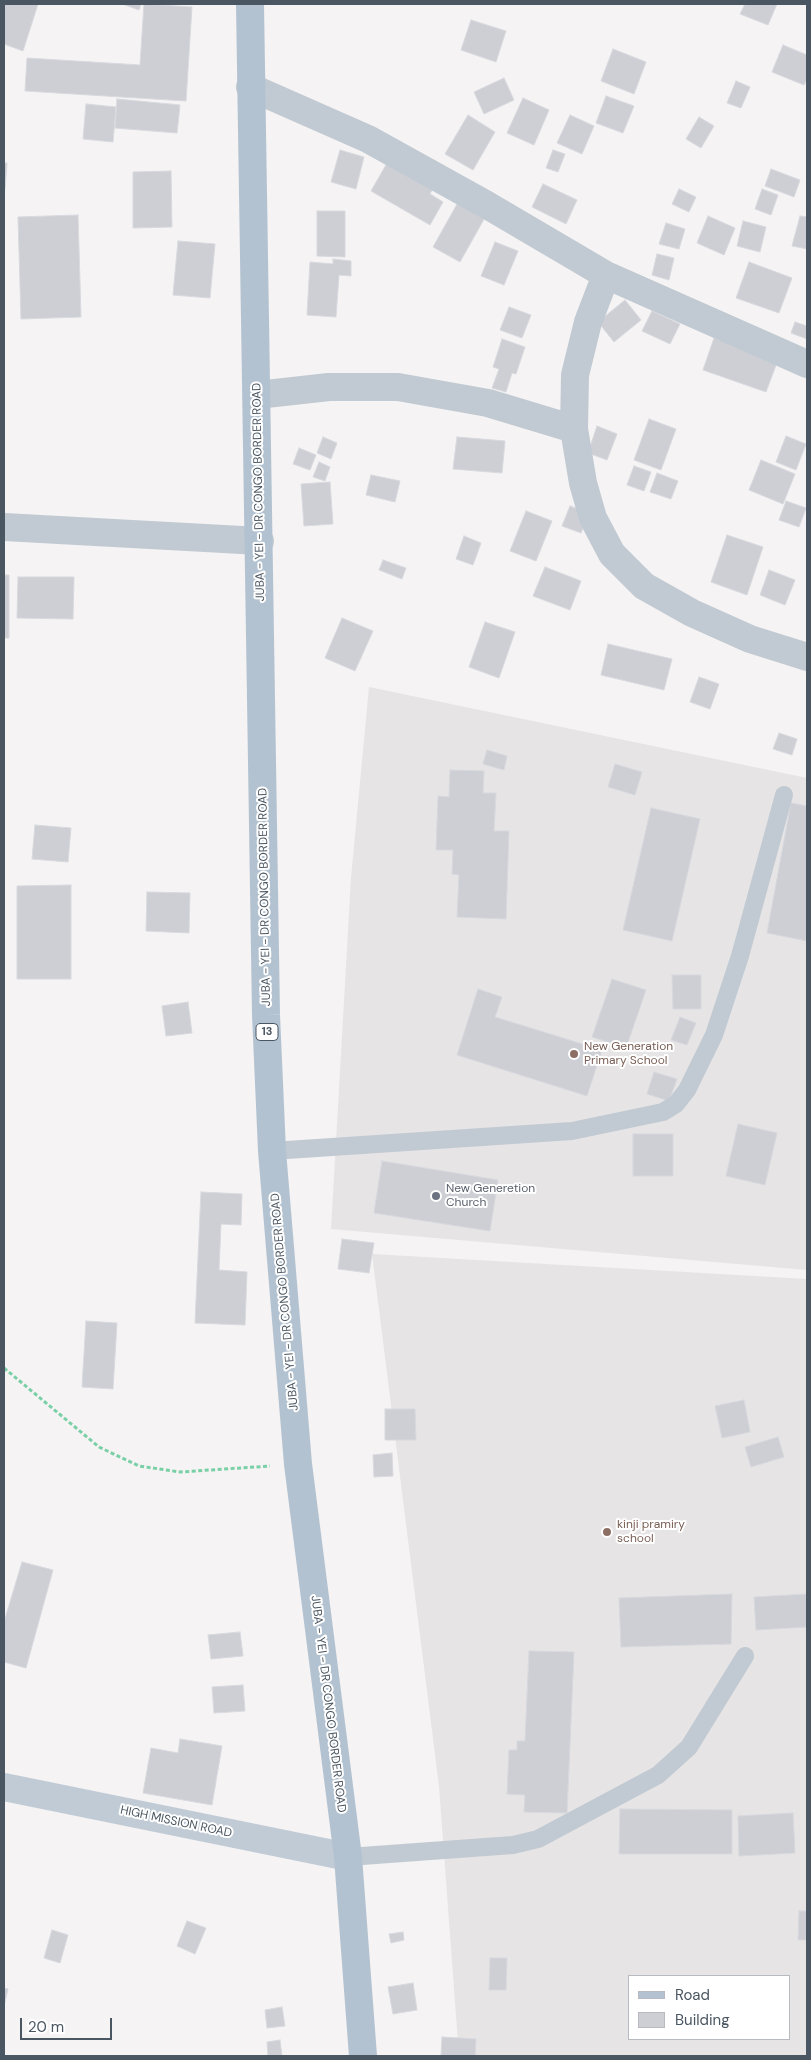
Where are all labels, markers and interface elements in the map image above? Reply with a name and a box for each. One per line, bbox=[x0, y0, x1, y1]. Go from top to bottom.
street label: JUBA - YEI - DR CONGO BORDER ROAD bbox=[250, 383, 268, 601]
street label: JUBA - YEI - DR CONGO BORDER ROAD bbox=[256, 788, 274, 1006]
road number: 13 bbox=[256, 1024, 278, 1040]
place label: New Generation Primary School bbox=[584, 1040, 673, 1068]
marker: New Generation Primary School bbox=[568, 1048, 580, 1060]
place label: New Generetion Church bbox=[446, 1182, 535, 1210]
marker: New Generetion Church bbox=[430, 1190, 442, 1202]
street label: JUBA - YEI - DR CONGO BORDER ROAD bbox=[268, 1192, 302, 1412]
place label: kinji pramiry school bbox=[617, 1518, 685, 1546]
marker: kinji pramiry school bbox=[601, 1526, 613, 1538]
street label: JUBA - YEI - DR CONGO BORDER ROAD bbox=[308, 1595, 348, 1813]
street label: HIGH MISSION ROAD bbox=[119, 1803, 233, 1841]
legend bbox=[628, 1975, 791, 2040]
text: Road bbox=[675, 1985, 710, 2005]
scale bar bbox=[22, 2008, 115, 2040]
text: Building bbox=[675, 2010, 730, 2030]
text: 20 m bbox=[28, 2017, 64, 2037]

